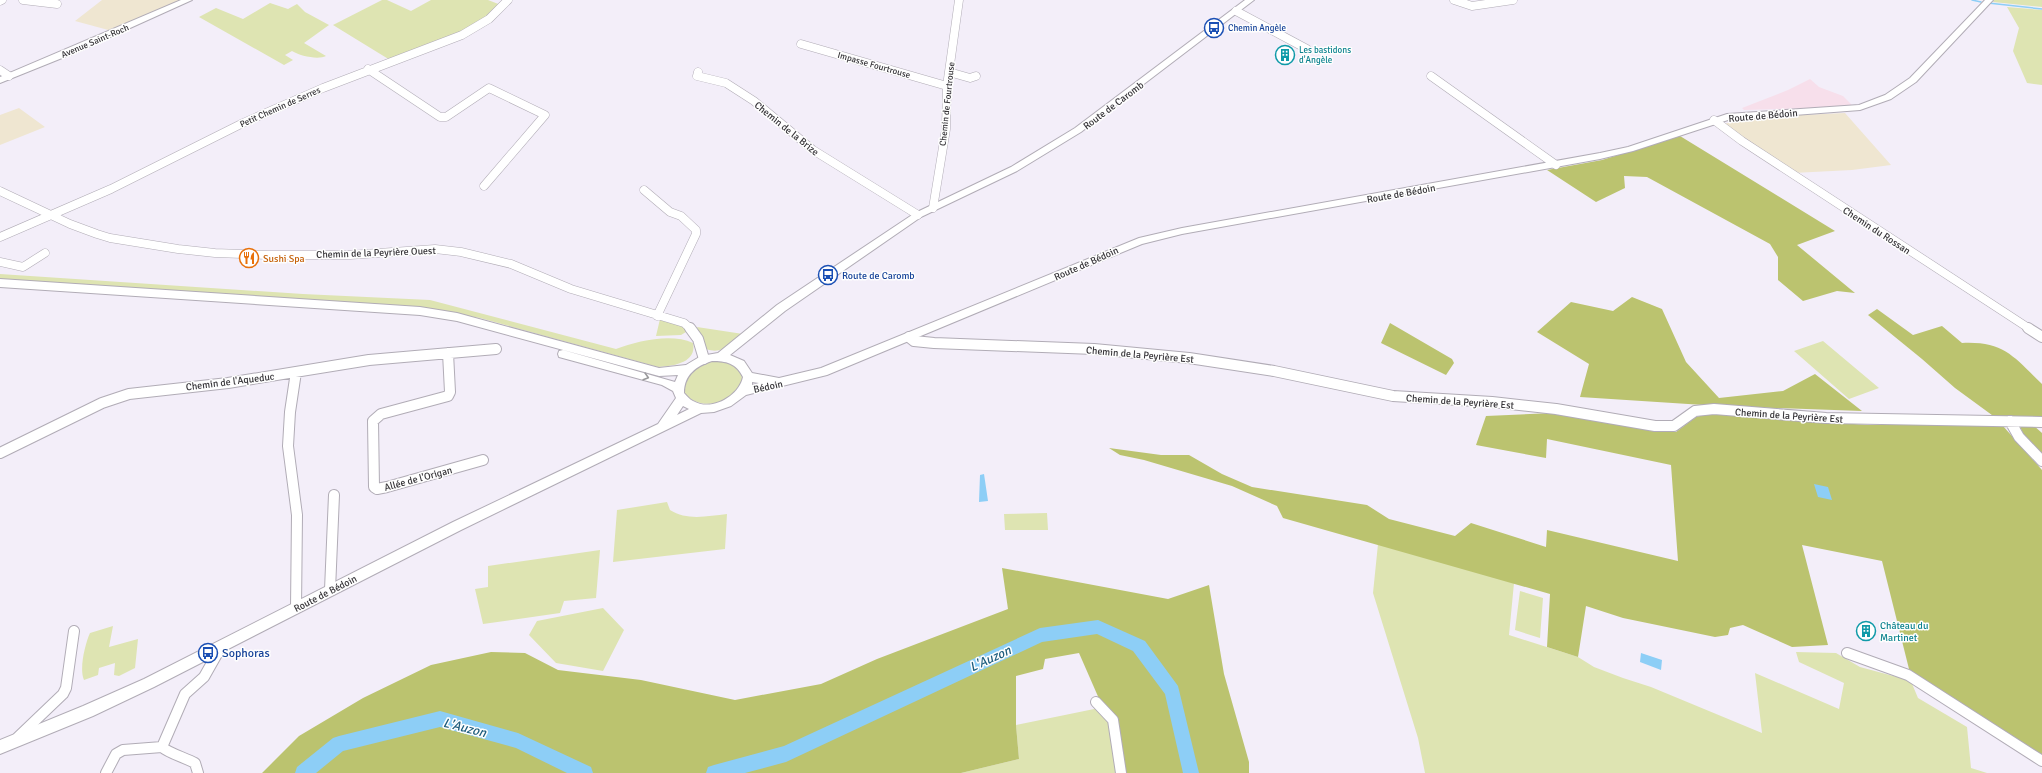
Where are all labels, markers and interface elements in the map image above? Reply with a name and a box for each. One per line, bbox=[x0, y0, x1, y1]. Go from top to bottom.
bus stop icon: Chemin Angèle bbox=[1203, 17, 1225, 39]
street label: Avenue Saint-Roch bbox=[60, 22, 131, 61]
place label: Chemin Angèle bbox=[1228, 23, 1287, 34]
building icon: Les bastidons d'Angèle bbox=[1274, 44, 1296, 66]
place label: Les bastidons d'Angèle bbox=[1299, 45, 1351, 66]
street label: Impasse Fourtrouse bbox=[836, 50, 912, 81]
street label: Chemin de Fourtrouse bbox=[938, 61, 957, 147]
street label: Route de Caromb bbox=[1081, 79, 1146, 132]
street label: Petit Chemin de Serres bbox=[238, 85, 322, 130]
street label: Chemin de la Brize bbox=[752, 99, 821, 158]
street label: Route de Bédoin bbox=[1728, 107, 1798, 125]
street label: Route de Bédoin bbox=[1366, 182, 1436, 206]
street label: Chemin du Rossan bbox=[1840, 205, 1912, 257]
street label: Route de Bédoin bbox=[1052, 244, 1121, 284]
street label: Chemin de la Peyrière Ouest bbox=[316, 245, 437, 261]
restaurant icon: Sushi Spa bbox=[238, 247, 260, 269]
place label: Sushi Spa bbox=[263, 253, 305, 265]
bus stop icon: Route de Caromb bbox=[817, 264, 839, 286]
place label: Route de Caromb bbox=[842, 270, 915, 282]
street label: Chemin de la Peyrière Est bbox=[1085, 344, 1195, 366]
street label: Chemin de l'Aqueduc bbox=[185, 371, 275, 393]
one-way arrow bbox=[643, 372, 650, 381]
street label: Bédoin bbox=[752, 378, 784, 396]
street label: Chemin de la Peyrière Est bbox=[1405, 392, 1515, 412]
street label: Chemin de la Peyrière Est bbox=[1734, 406, 1844, 426]
street label: Allée de l'Origan bbox=[383, 464, 454, 494]
street label: Route de Bédoin bbox=[292, 573, 359, 615]
building icon: Château du Martinet bbox=[1855, 620, 1877, 642]
place label: Château du Martinet bbox=[1880, 620, 1928, 644]
bus stop icon: Sophoras bbox=[197, 642, 219, 664]
water label: L'Auzon bbox=[967, 642, 1014, 675]
place label: Sophoras bbox=[222, 646, 270, 661]
water label: L'Auzon bbox=[442, 715, 489, 741]

